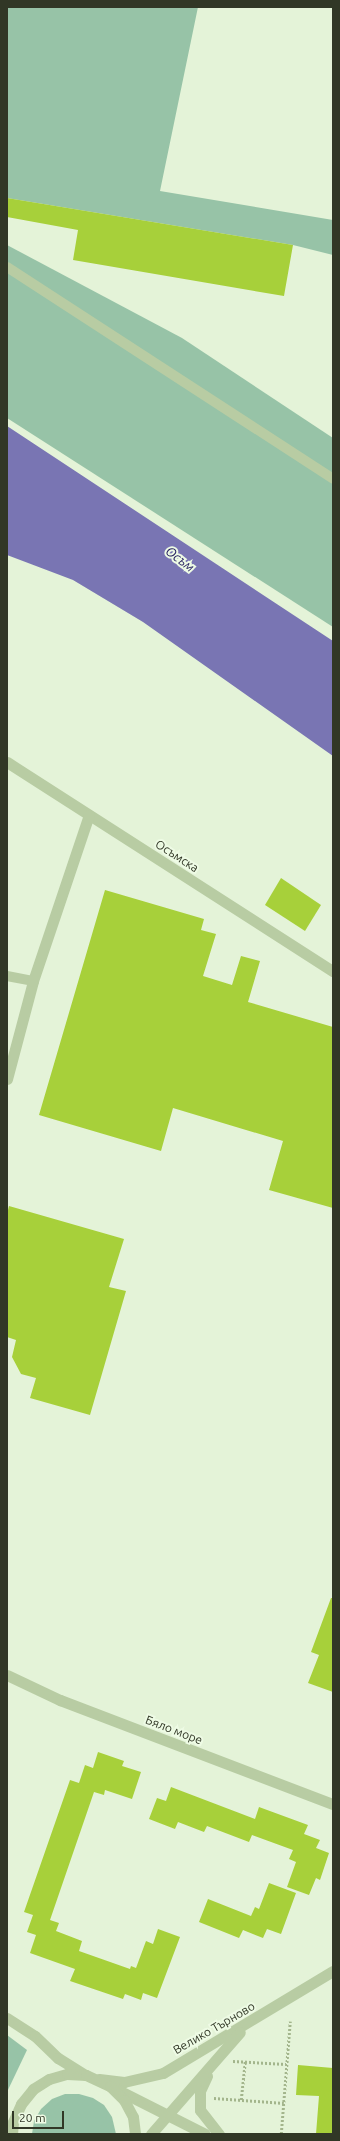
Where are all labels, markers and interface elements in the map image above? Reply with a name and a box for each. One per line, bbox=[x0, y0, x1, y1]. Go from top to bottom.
water label: Осъм bbox=[163, 543, 197, 575]
street label: Осъмска bbox=[153, 837, 201, 875]
street label: Бяло море bbox=[143, 1713, 205, 1747]
street label: Велико Търново bbox=[171, 1999, 257, 2057]
scale bar bbox=[14, 2103, 66, 2129]
text: 20 m bbox=[19, 2111, 46, 2124]

